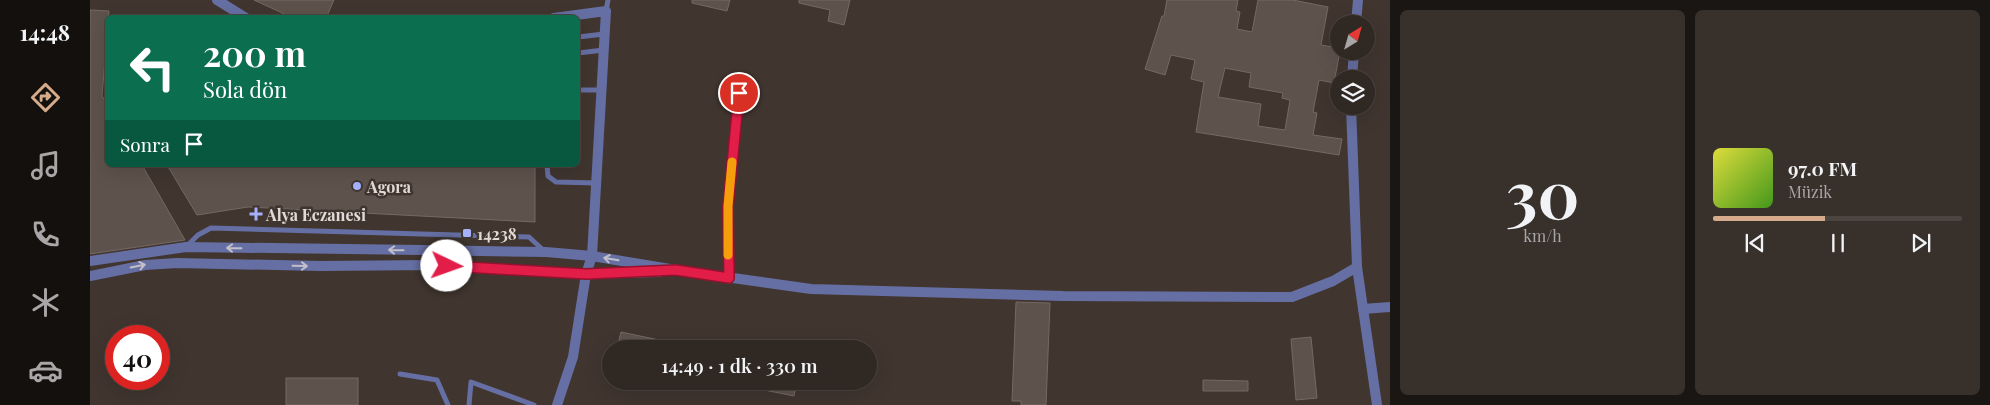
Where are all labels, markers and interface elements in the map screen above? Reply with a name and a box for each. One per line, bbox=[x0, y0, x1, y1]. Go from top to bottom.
north arrow bbox=[1330, 15, 1375, 60]
map controls bbox=[1330, 15, 1375, 115]
text: 14:48 bbox=[20, 17, 70, 47]
text: 200 m bbox=[203, 29, 306, 76]
icon: left bbox=[120, 35, 185, 100]
button: layers bbox=[1330, 70, 1375, 115]
pin bbox=[718, 72, 760, 114]
text: Sola dön bbox=[203, 74, 287, 104]
icon: arrive bbox=[725, 79, 753, 107]
icon: directions bbox=[28, 80, 63, 115]
icon: arrive bbox=[180, 130, 208, 158]
text: Sonra bbox=[120, 131, 170, 157]
icon: music bbox=[28, 148, 63, 183]
text: 30 bbox=[1506, 149, 1579, 235]
text: 97.0 FM bbox=[1788, 155, 1857, 181]
place label: Agora bbox=[366, 176, 412, 197]
marker: Agora bbox=[351, 180, 363, 192]
text: Müzik bbox=[1788, 181, 1832, 202]
place label: Alya Eczanesi bbox=[265, 204, 366, 225]
marker: Alya Eczanesi bbox=[250, 208, 262, 220]
icon: phone bbox=[28, 217, 63, 252]
place label: 14238 bbox=[477, 223, 517, 244]
text: km/h bbox=[1523, 225, 1562, 246]
marker: 14238 bbox=[461, 227, 473, 239]
icon: previous bbox=[1741, 229, 1769, 257]
icon: pause bbox=[1824, 229, 1852, 257]
icon: next bbox=[1907, 229, 1935, 257]
position arrow bbox=[420, 239, 472, 291]
one-way arrow bbox=[226, 243, 242, 253]
one-way arrow bbox=[389, 245, 405, 255]
one-way arrow bbox=[603, 254, 619, 264]
one-way arrow bbox=[129, 261, 145, 271]
one-way arrow bbox=[292, 261, 308, 270]
icon: climate bbox=[28, 285, 63, 320]
speed limit sign: 40 bbox=[105, 325, 170, 390]
text: 14:49 · 1 dk · 330 m bbox=[661, 352, 818, 378]
icon: car bbox=[28, 353, 63, 388]

